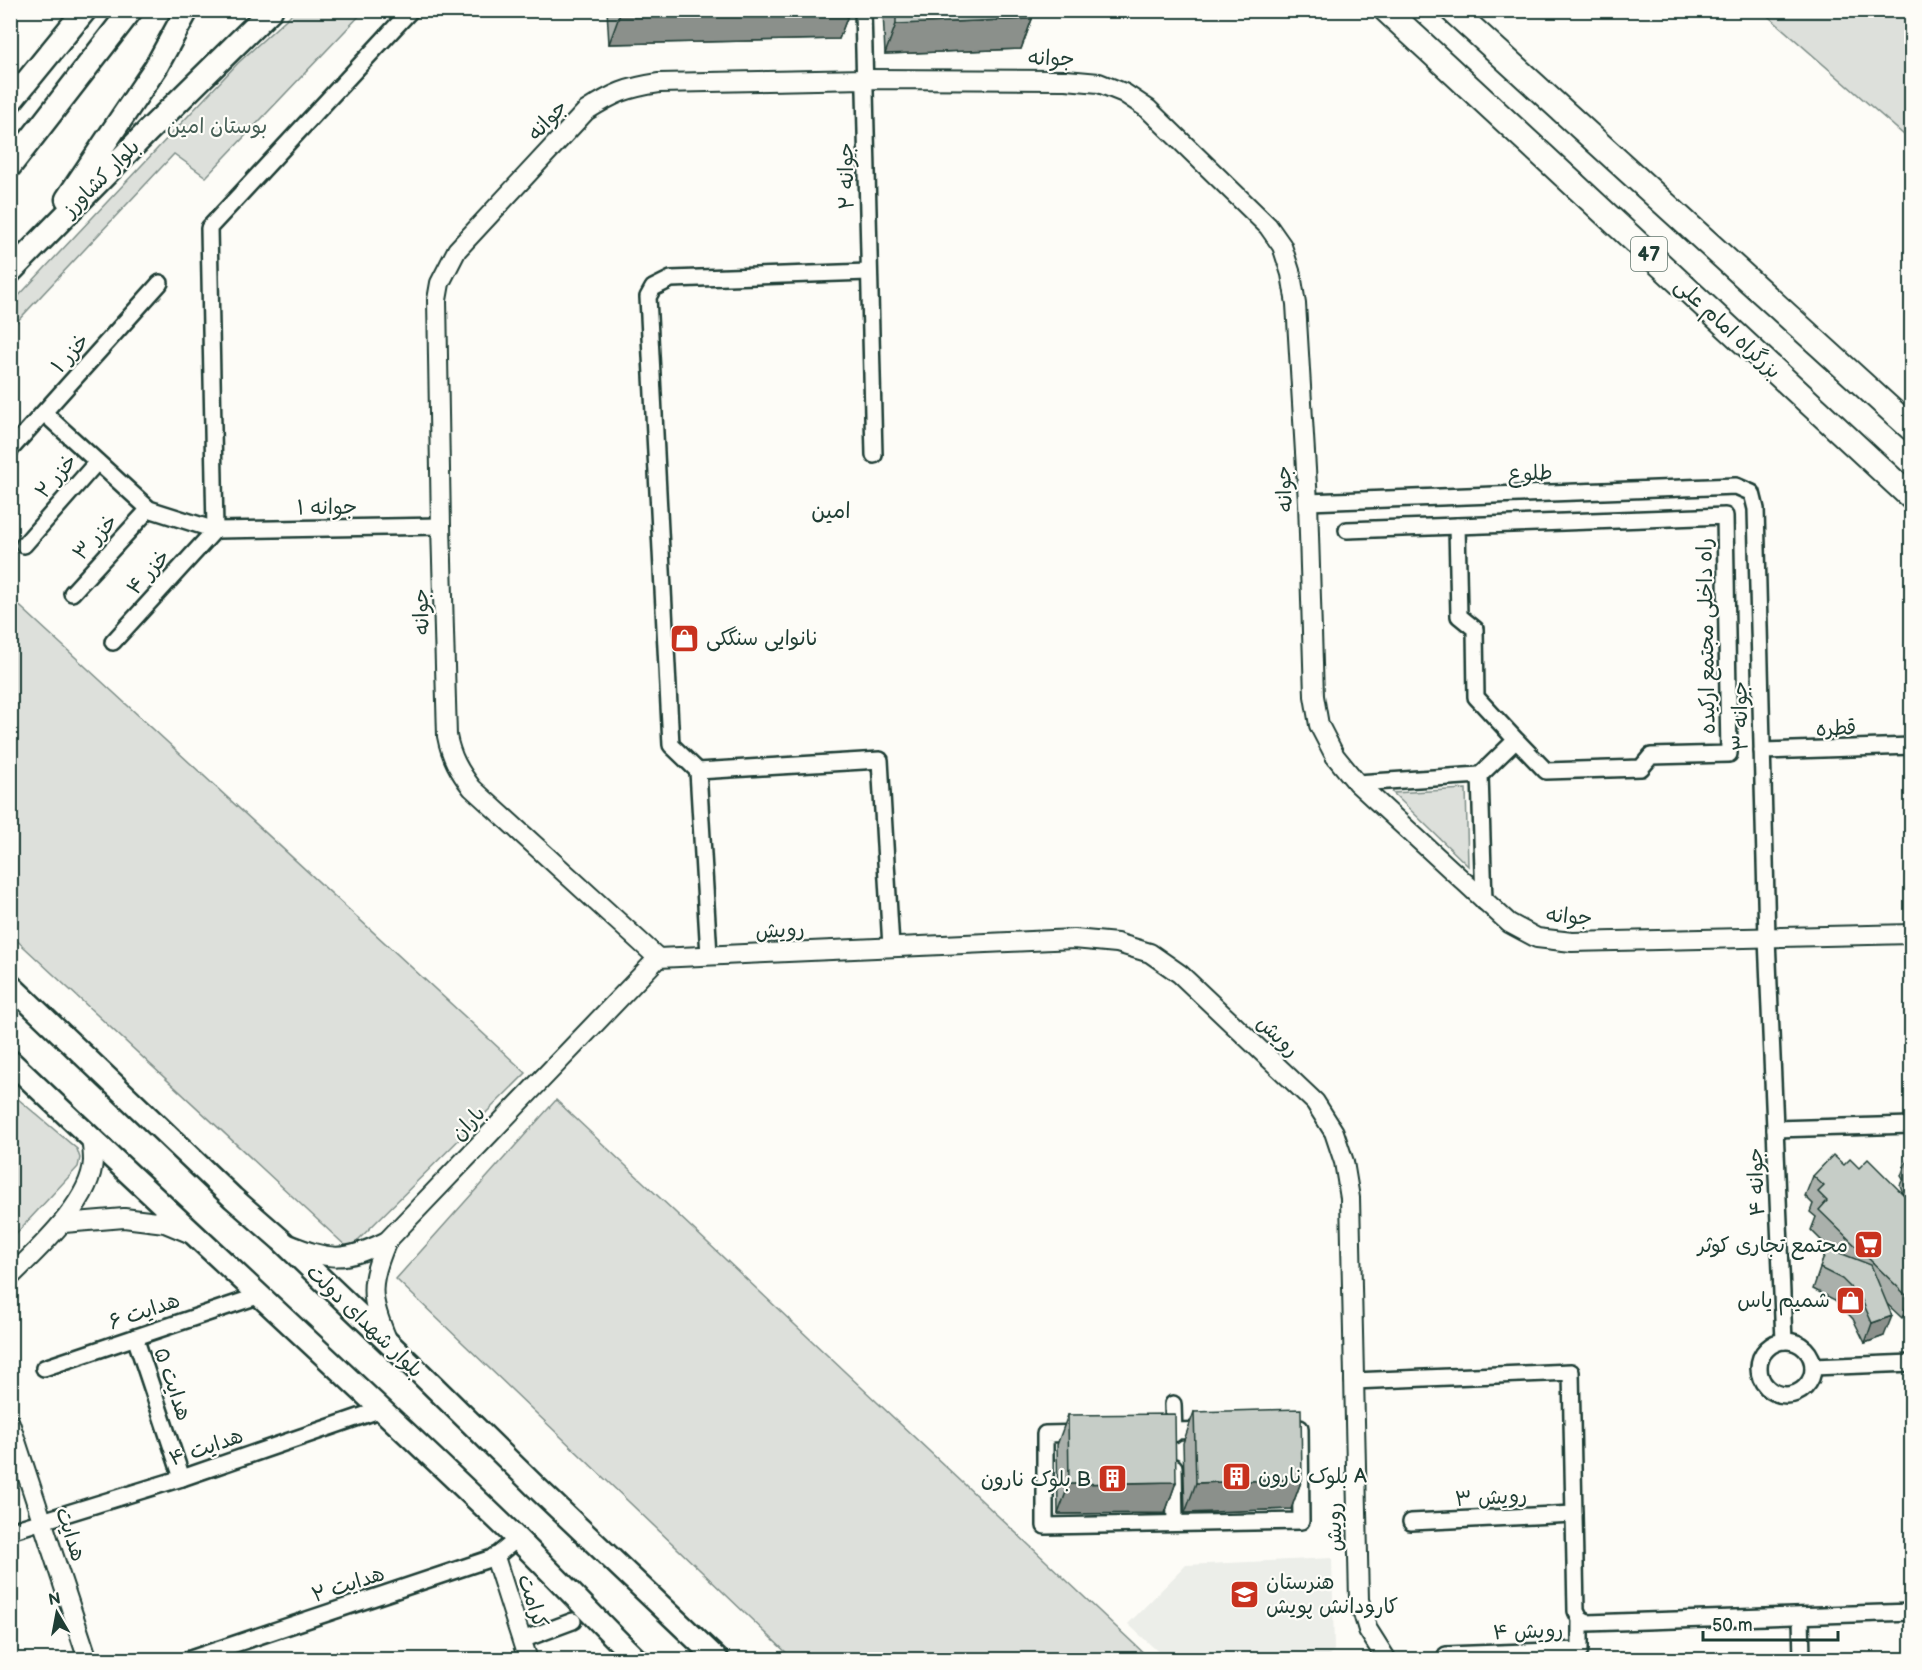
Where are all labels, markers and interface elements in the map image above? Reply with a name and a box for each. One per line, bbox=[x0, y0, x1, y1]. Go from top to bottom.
street label: جوانه bbox=[1027, 45, 1075, 72]
street label: جوانه bbox=[522, 95, 573, 146]
park label: بوستان امین bbox=[167, 114, 267, 139]
street label: بلوار کشاورز bbox=[56, 135, 145, 224]
street label: جوانه ۲ bbox=[833, 142, 860, 210]
road number: 47 bbox=[1631, 237, 1667, 271]
street label: بزرگراه امام علی bbox=[1667, 273, 1786, 386]
street label: خزر ۱ bbox=[46, 328, 95, 378]
street label: خزر ۲ bbox=[30, 449, 83, 504]
street label: طلوع bbox=[1507, 460, 1553, 489]
street label: جوانه bbox=[1271, 465, 1298, 513]
street label: جوانه ۱ bbox=[297, 494, 357, 521]
district label: امین bbox=[811, 498, 851, 525]
street label: خزر ۳ bbox=[68, 509, 123, 566]
street label: راه داخلی مجتمع ارکیده bbox=[1692, 538, 1723, 734]
street label: خزر ۴ bbox=[122, 544, 175, 600]
street label: جوانه bbox=[408, 588, 435, 636]
shop icon: نانوایی سنگکی bbox=[669, 622, 701, 654]
place label: نانوایی سنگکی bbox=[706, 626, 819, 652]
street label: جوانه ۳ bbox=[1727, 681, 1754, 751]
street label: قطره bbox=[1815, 715, 1857, 742]
street label: جوانه bbox=[1544, 902, 1594, 931]
street label: رویش bbox=[755, 917, 805, 944]
street label: رویش bbox=[1251, 1010, 1304, 1062]
street label: باران bbox=[446, 1101, 491, 1146]
street label: جوانه ۴ bbox=[1743, 1147, 1770, 1217]
supermarket icon: محتمع تجاری کوثر bbox=[1853, 1229, 1885, 1261]
place label: محتمع تجاری کوثر bbox=[1696, 1233, 1848, 1260]
street label: بلوار شهدای دولت bbox=[301, 1259, 428, 1383]
shop icon: شمیم یاس bbox=[1835, 1284, 1867, 1316]
street label: هدایت ۶ bbox=[105, 1288, 183, 1335]
place label: شمیم یاس bbox=[1737, 1288, 1830, 1316]
street label: هدایت ۵ bbox=[148, 1344, 197, 1424]
street label: هدایت ۴ bbox=[166, 1423, 247, 1472]
building icon: بلوک نارون A bbox=[1221, 1460, 1253, 1492]
building icon: بلوک نارون B bbox=[1096, 1463, 1128, 1495]
place label: بلوک نارون A bbox=[1258, 1464, 1367, 1490]
place label: بلوک نارون B bbox=[981, 1467, 1091, 1493]
street label: رویش ۳ bbox=[1454, 1483, 1528, 1512]
street label: رویش bbox=[1322, 1502, 1347, 1552]
street label: هدایت bbox=[50, 1504, 91, 1564]
street label: هدایت ۲ bbox=[309, 1561, 388, 1608]
place label: هنرستان کارودانش پویش bbox=[1266, 1570, 1398, 1619]
street label: کرامت bbox=[512, 1571, 553, 1631]
school or university icon: هنرستان کارودانش پویش bbox=[1229, 1578, 1261, 1610]
north arrow bbox=[27, 1583, 87, 1643]
text: N bbox=[47, 1589, 62, 1610]
scale bar bbox=[1703, 1604, 1838, 1642]
text: 50 m bbox=[1712, 1615, 1753, 1636]
street label: رویش ۴ bbox=[1492, 1618, 1564, 1645]

